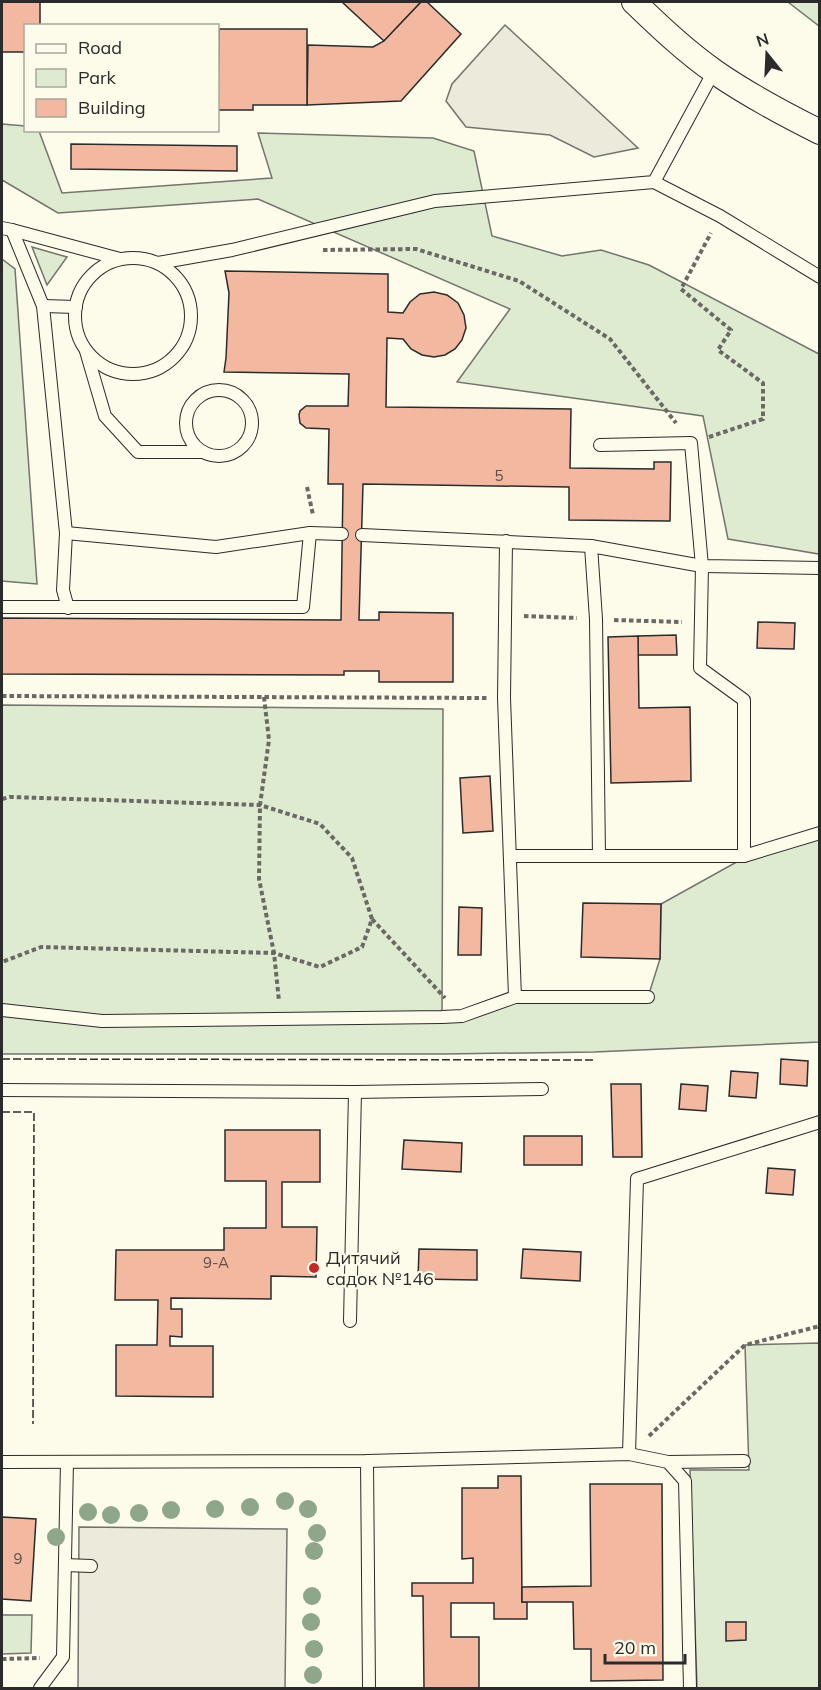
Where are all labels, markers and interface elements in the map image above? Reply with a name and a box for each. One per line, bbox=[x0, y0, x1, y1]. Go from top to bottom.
legend bbox=[24, 24, 219, 132]
north arrow bbox=[737, 24, 797, 84]
text: N bbox=[754, 28, 771, 51]
text: Road bbox=[78, 36, 122, 59]
text: Park bbox=[78, 66, 117, 89]
text: Building bbox=[78, 96, 146, 119]
house number: 5 bbox=[494, 466, 504, 485]
place label: Дитячий садок №146 bbox=[326, 1246, 434, 1290]
house number: 9-А bbox=[203, 1253, 229, 1272]
marker: Дитячий садок №146 bbox=[307, 1261, 321, 1275]
house number: 9 bbox=[13, 1549, 23, 1568]
scale bar bbox=[605, 1627, 684, 1665]
text: 20 m bbox=[614, 1636, 656, 1659]

